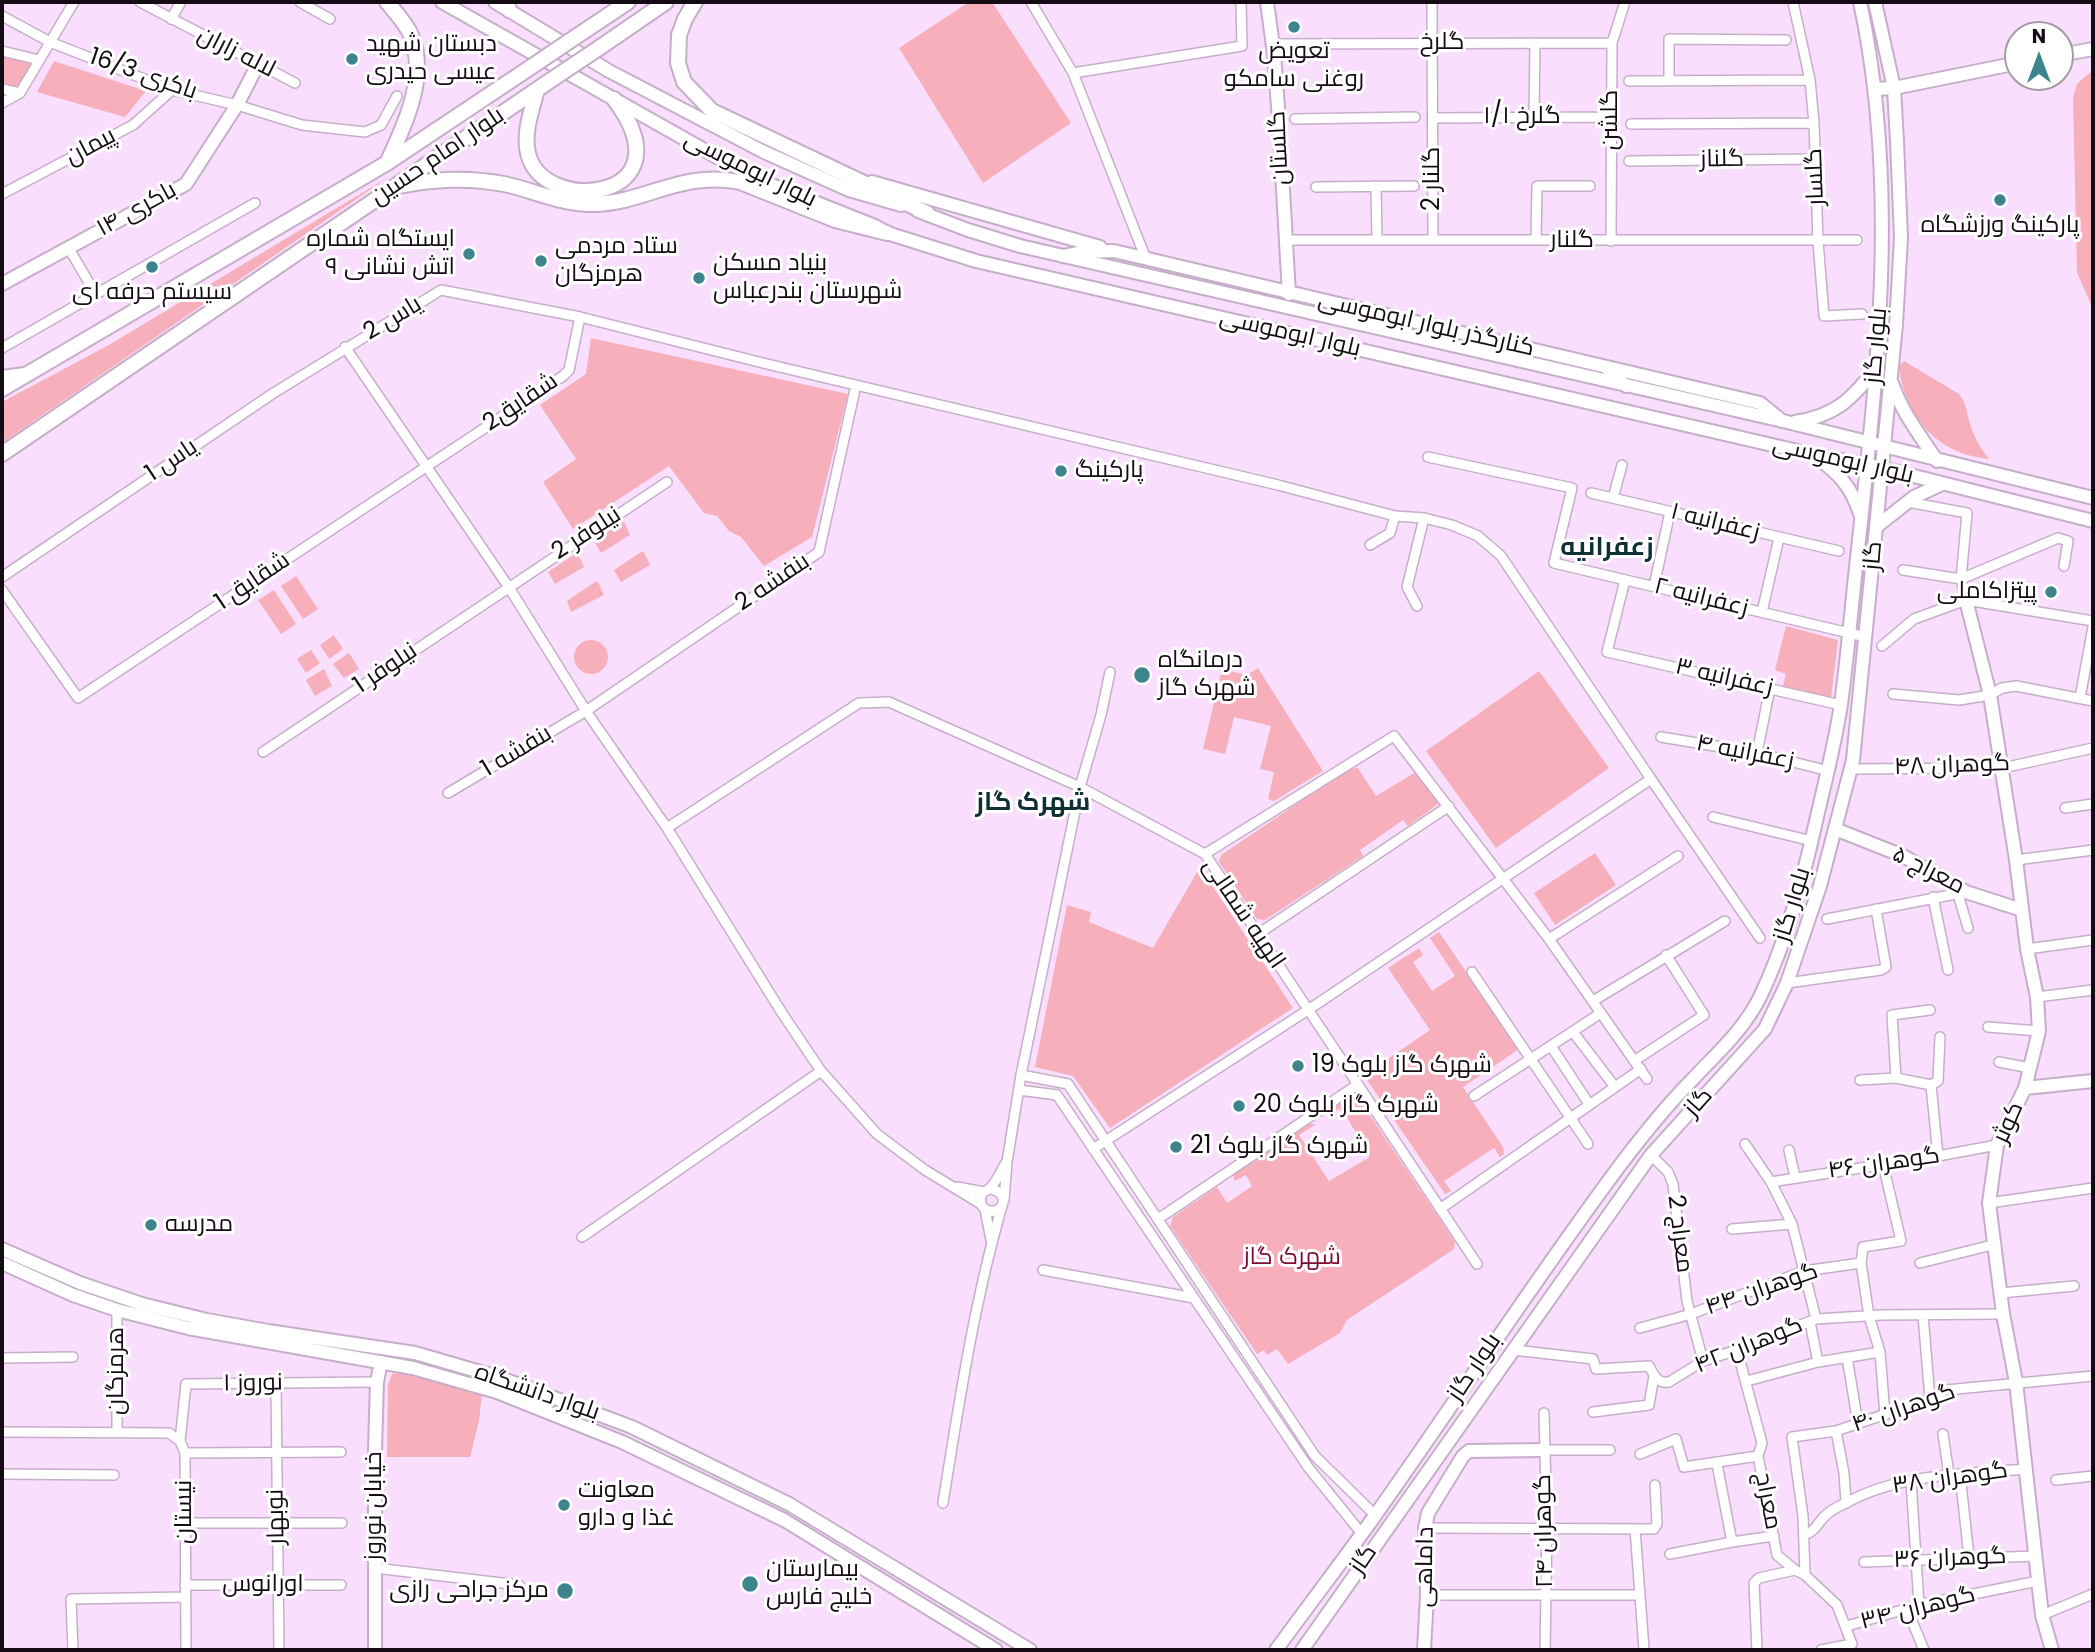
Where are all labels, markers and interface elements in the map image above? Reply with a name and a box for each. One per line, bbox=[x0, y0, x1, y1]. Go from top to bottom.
marker: تعویض روغنی سامکو bbox=[1286, 19, 1302, 35]
street label: لاله زاران bbox=[192, 21, 280, 85]
north arrow bbox=[2004, 21, 2074, 91]
text: N bbox=[2032, 23, 2046, 50]
street label: گلرخ bbox=[1420, 29, 1464, 57]
place label: دبستان شهید عیسی حیدری bbox=[366, 31, 497, 87]
place label: تعویض روغنی سامکو bbox=[1224, 38, 1364, 94]
street label: باکری 16/3 bbox=[85, 43, 201, 107]
marker: دبستان شهید عیسی حیدری bbox=[344, 51, 360, 67]
street label: گلشن bbox=[1597, 90, 1625, 150]
street label: بلوار امام حسین bbox=[366, 102, 510, 212]
street label: گلرخ ۱/۱ bbox=[1483, 103, 1561, 131]
street label: گلستان bbox=[1264, 110, 1296, 186]
street label: پیمان bbox=[61, 122, 121, 172]
street label: بلوار ابوموسی bbox=[679, 126, 821, 214]
street label: گلناز bbox=[1700, 145, 1744, 175]
street label: گلنار 2 bbox=[1419, 147, 1447, 211]
street label: گلسار bbox=[1801, 148, 1831, 206]
street label: باکری ۱۴ bbox=[92, 176, 182, 244]
marker: پارکینگ ورزشگاه bbox=[1992, 192, 2008, 208]
place label: پارکینگ ورزشگاه bbox=[1921, 212, 2079, 240]
place label: ایستگاه شماره ۹ اتش نشانی bbox=[306, 226, 455, 282]
street label: گلنار bbox=[1550, 227, 1594, 255]
place label: ستاد مردمی هرمزگان bbox=[555, 233, 678, 289]
marker: ایستگاه شماره ۹ اتش نشانی bbox=[461, 246, 477, 262]
place label: بنیاد مسکن شهرستان بندرعباس bbox=[713, 250, 902, 306]
marker: ستاد مردمی هرمزگان bbox=[533, 253, 549, 269]
marker: سیستم حرفه ای bbox=[144, 259, 160, 275]
marker: بنیاد مسکن شهرستان بندرعباس bbox=[691, 270, 707, 286]
place label: سیستم حرفه ای bbox=[72, 279, 232, 307]
street label: کنارگذر بلوار ابوموسی bbox=[1315, 286, 1537, 364]
street label: یاس 2 bbox=[359, 290, 427, 348]
street label: بلوار ابوموسی bbox=[1217, 304, 1363, 364]
street label: بلوار گاز bbox=[1859, 307, 1895, 385]
street label: شقایق2 bbox=[478, 368, 564, 438]
street label: بلوار ابوموسی bbox=[1770, 431, 1916, 491]
street label: یاس 1 bbox=[140, 433, 204, 489]
place label: پارکینگ bbox=[1075, 457, 1144, 485]
marker: پارکینگ bbox=[1053, 463, 1069, 479]
street label: زعفرانیه ۱ bbox=[1668, 498, 1762, 548]
street label: نیلوفر 2 bbox=[547, 501, 627, 567]
district label: زعفرانیه bbox=[1560, 532, 1654, 564]
street label: گاز bbox=[1858, 540, 1890, 572]
street label: شقایق 1 bbox=[210, 547, 296, 617]
street label: بنفشه 2 bbox=[730, 548, 816, 618]
street label: زعفرانیه ۲ bbox=[1651, 572, 1751, 624]
place label: پیتزاکاملی bbox=[1937, 578, 2037, 606]
marker: پیتزاکاملی bbox=[2043, 584, 2059, 600]
street label: نیلوفر 1 bbox=[349, 637, 423, 701]
place label: درمانگاه شهرک گاز bbox=[1158, 647, 1256, 703]
street label: زعفرانیه ۳ bbox=[1672, 653, 1776, 703]
marker: درمانگاه شهرک گاز bbox=[1132, 665, 1152, 685]
street label: بنفشه 1 bbox=[476, 720, 558, 784]
street label: زعفرانیه ۴ bbox=[1694, 729, 1796, 777]
street label: گوهران ۴۸ bbox=[1893, 750, 2011, 782]
district label: شهرک گاز bbox=[976, 787, 1090, 819]
street label: معراج ۵ bbox=[1887, 841, 1969, 901]
street label: الهیه شمالی bbox=[1196, 853, 1290, 975]
street label: بلوار گاز bbox=[1768, 864, 1818, 946]
place label: شهرک گاز بلوک 19 bbox=[1312, 1052, 1492, 1080]
marker: شهرک گاز بلوک 19 bbox=[1290, 1058, 1306, 1074]
street label: گاز bbox=[1678, 1082, 1720, 1124]
place label: شهرک گاز بلوک 20 bbox=[1253, 1092, 1439, 1120]
marker: شهرک گاز بلوک 20 bbox=[1231, 1098, 1247, 1114]
street label: کوثر bbox=[1987, 1098, 2031, 1148]
place label: شهرک گاز بلوک 21 bbox=[1190, 1133, 1368, 1161]
marker: شهرک گاز بلوک 21 bbox=[1168, 1139, 1184, 1155]
street label: گوهران ۴۶ bbox=[1826, 1142, 1942, 1186]
street label: معراج 2 bbox=[1660, 1193, 1698, 1275]
place label: مدرسه bbox=[165, 1211, 233, 1239]
marker: مدرسه bbox=[143, 1217, 159, 1233]
park label: شهرک گاز bbox=[1243, 1244, 1341, 1272]
street label: گوهران ۴۴ bbox=[1702, 1257, 1822, 1323]
street label: گوهران ۴۲ bbox=[1691, 1311, 1807, 1381]
street label: هرمزگان bbox=[103, 1327, 131, 1415]
street label: بلوار گاز bbox=[1442, 1328, 1508, 1408]
street label: بلوار دانشگاه bbox=[471, 1358, 603, 1428]
street label: نوروز ۱ bbox=[223, 1369, 283, 1399]
street label: گوهران ۴۰ bbox=[1849, 1378, 1959, 1440]
street label: خیابان نوروز bbox=[361, 1451, 389, 1561]
street label: گوهران ۳۸ bbox=[1890, 1457, 2010, 1501]
street label: معراج bbox=[1747, 1470, 1787, 1532]
street label: گوهران ۲۴ bbox=[1530, 1474, 1560, 1588]
place label: معاونت غذا و دارو bbox=[578, 1477, 675, 1533]
street label: نیستان bbox=[171, 1480, 199, 1544]
street label: نوبهار bbox=[262, 1489, 292, 1545]
marker: معاونت غذا و دارو bbox=[556, 1497, 572, 1513]
street label: داماهی bbox=[1411, 1526, 1441, 1608]
street label: گاز bbox=[1344, 1540, 1384, 1580]
street label: گوهران ۳۶ bbox=[1893, 1543, 2007, 1575]
place label: بیمارستان خلیج فارس bbox=[766, 1556, 872, 1612]
street label: اورانوس bbox=[222, 1571, 304, 1599]
marker: بیمارستان خلیج فارس bbox=[740, 1574, 760, 1594]
place label: مرکز جراحی رازی bbox=[389, 1577, 549, 1605]
marker: مرکز جراحی رازی bbox=[555, 1581, 575, 1601]
street label: گوهران ۳۴ bbox=[1858, 1581, 1978, 1637]

